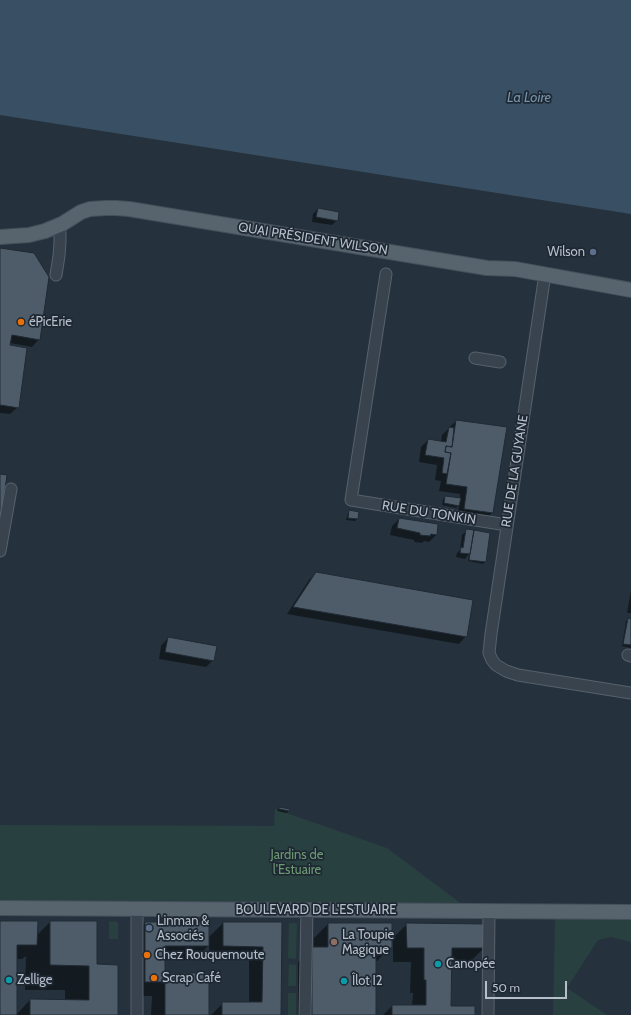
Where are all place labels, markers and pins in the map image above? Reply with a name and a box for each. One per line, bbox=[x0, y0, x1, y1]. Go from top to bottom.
place label: Wilson bbox=[547, 244, 585, 260]
marker: Wilson bbox=[588, 247, 598, 257]
place label: éPicErie bbox=[29, 314, 72, 330]
marker: éPicErie bbox=[16, 317, 26, 327]
place label: Linman & Associés bbox=[157, 913, 209, 944]
marker: Linman & Associés bbox=[144, 923, 154, 933]
place label: La Toupie Magique bbox=[342, 927, 394, 958]
marker: La Toupie Magique bbox=[329, 937, 339, 947]
place label: Chez Rouquemoute bbox=[155, 947, 264, 963]
marker: Chez Rouquemoute bbox=[142, 950, 152, 960]
place label: Canopée bbox=[446, 956, 495, 972]
marker: Canopée bbox=[433, 959, 443, 969]
place label: Scrap Café bbox=[162, 970, 221, 986]
place label: Zellige bbox=[17, 972, 52, 988]
marker: Scrap Café bbox=[149, 973, 159, 983]
place label: Îlot I2 bbox=[352, 973, 383, 989]
marker: Zellige bbox=[4, 975, 14, 985]
marker: Îlot I2 bbox=[339, 976, 349, 986]

